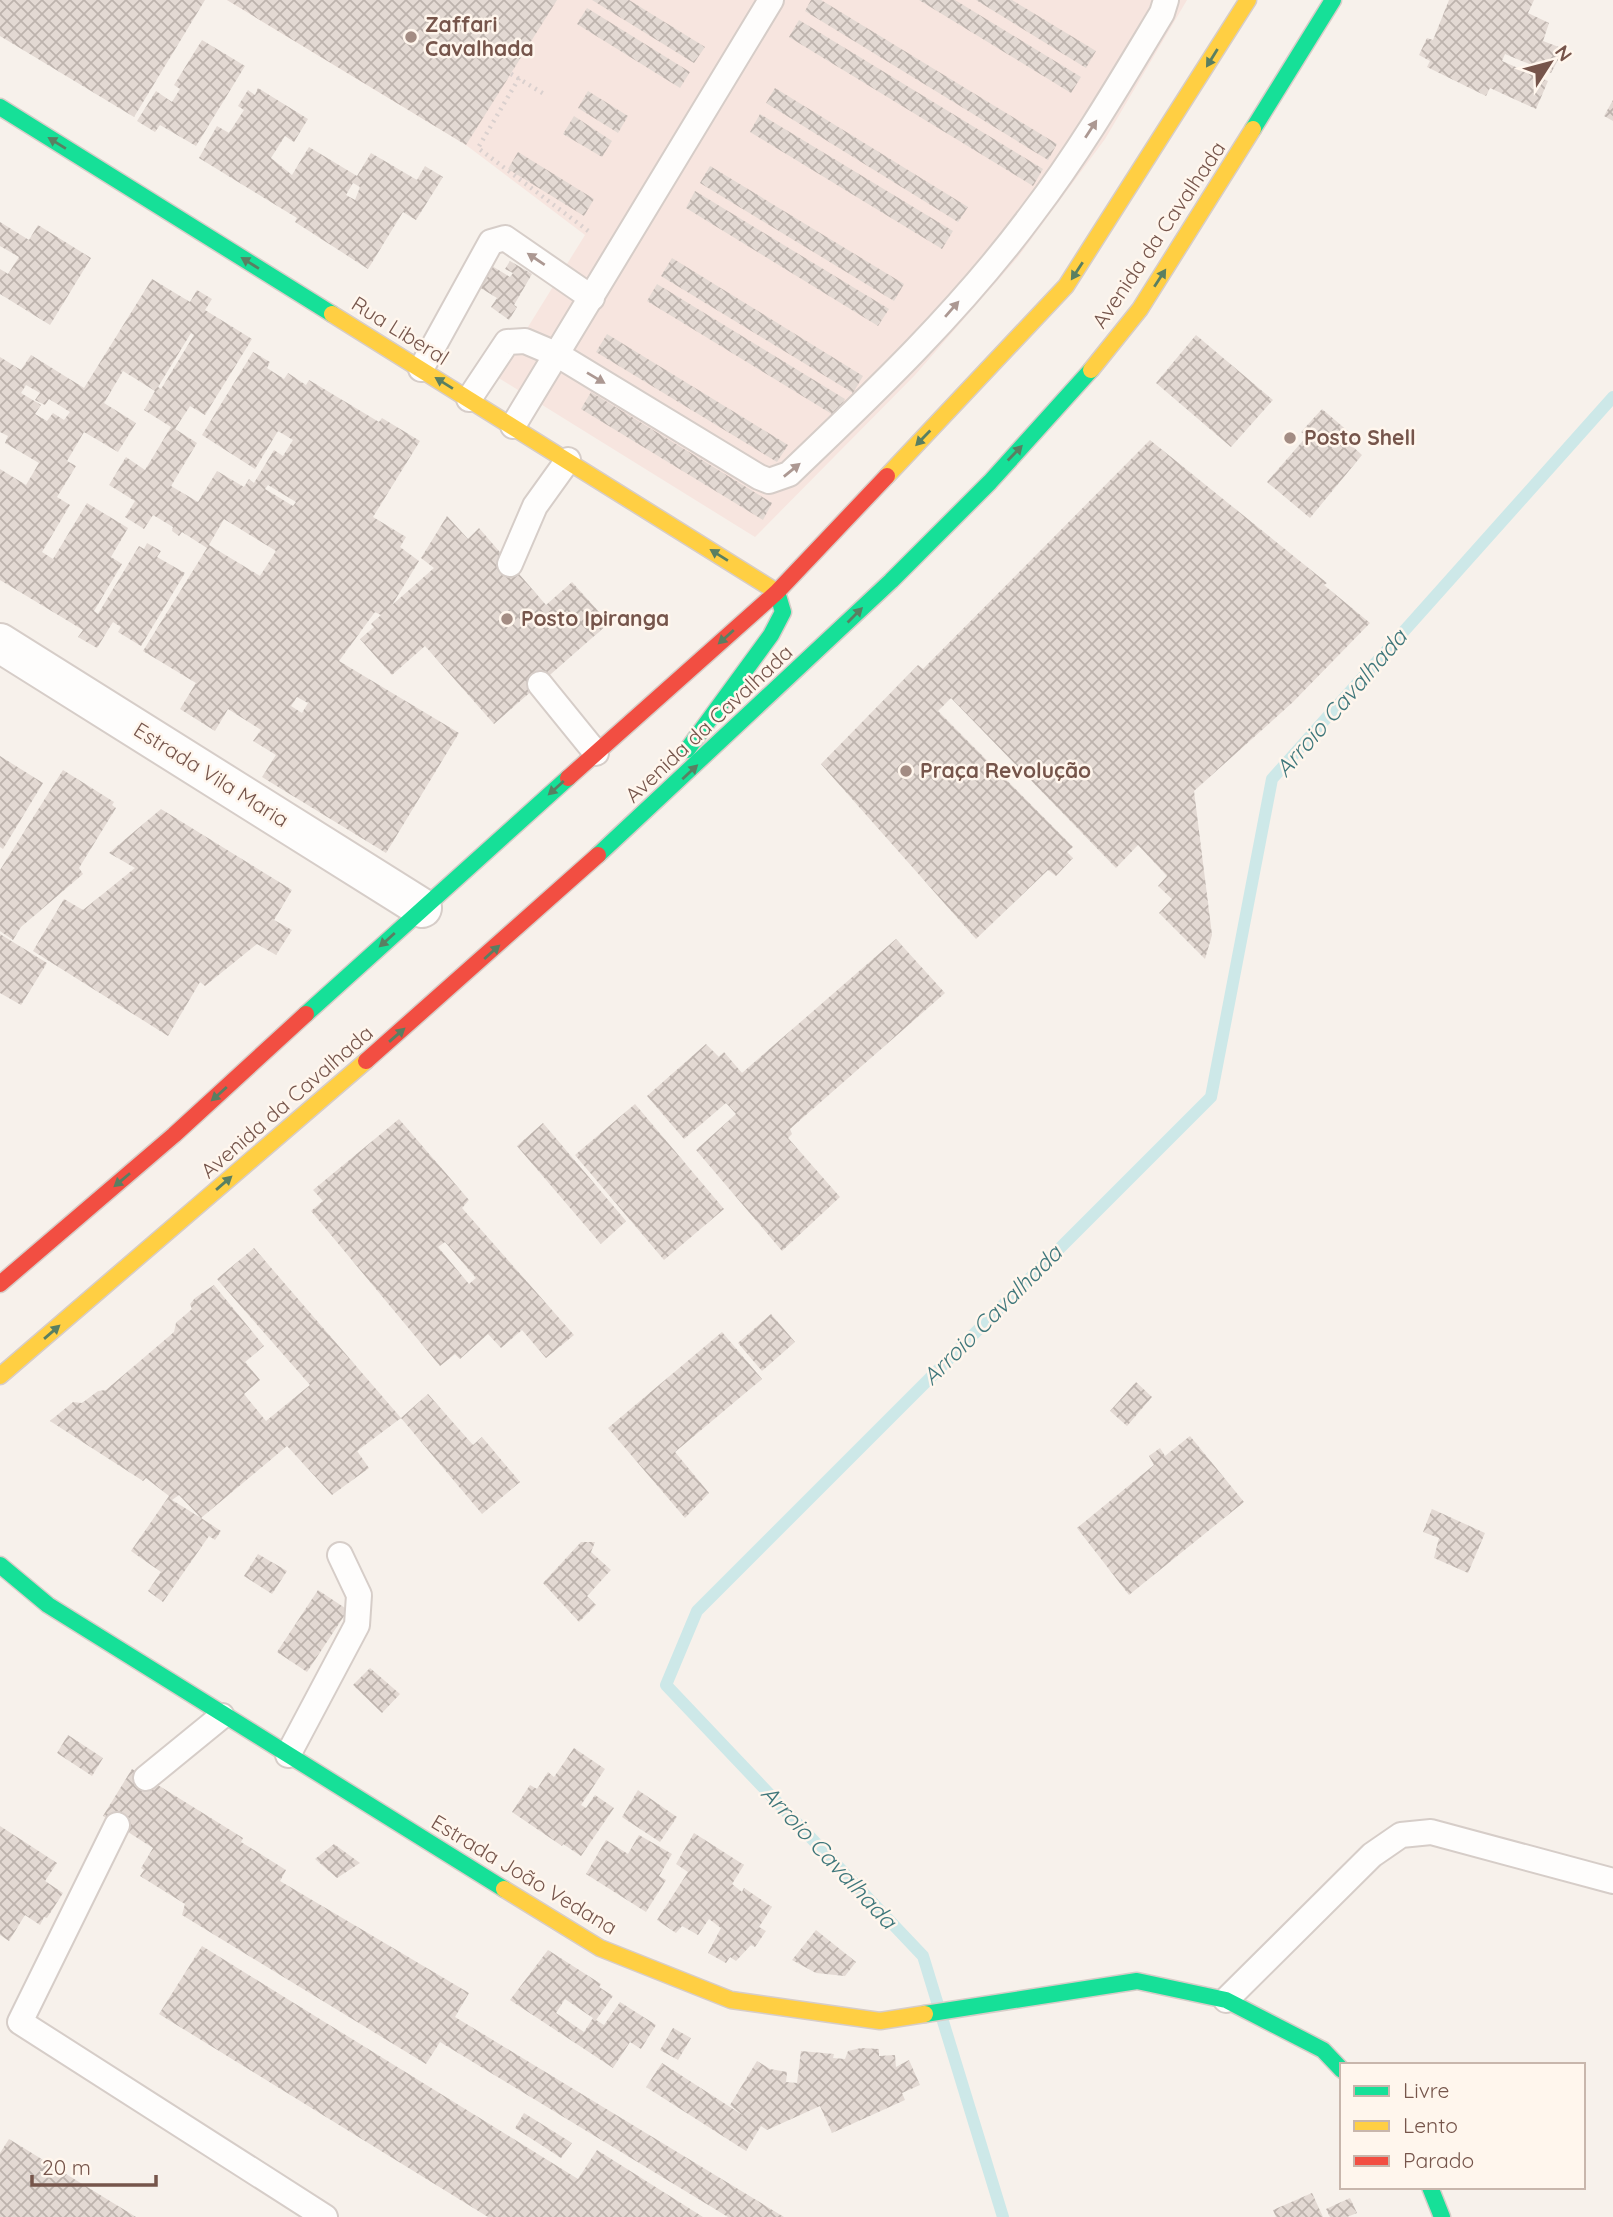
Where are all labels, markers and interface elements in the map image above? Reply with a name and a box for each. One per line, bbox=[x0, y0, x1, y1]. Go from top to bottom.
place label: Zaffari Cavalhada bbox=[425, 11, 534, 61]
north arrow bbox=[1515, 28, 1585, 98]
marker: Zaffari Cavalhada bbox=[403, 29, 419, 45]
text: N bbox=[1550, 40, 1578, 66]
one-way arrow bbox=[1205, 49, 1218, 68]
one-way arrow bbox=[1084, 119, 1097, 139]
one-way arrow bbox=[47, 136, 66, 149]
street label: Avenida da Cavalhada bbox=[1086, 136, 1230, 333]
one-way arrow bbox=[527, 252, 545, 266]
one-way arrow bbox=[240, 257, 259, 270]
one-way arrow bbox=[1070, 261, 1083, 280]
one-way arrow bbox=[1153, 268, 1166, 288]
street label: Rua Liberal bbox=[347, 290, 454, 370]
one-way arrow bbox=[944, 300, 960, 318]
one-way arrow bbox=[586, 372, 605, 385]
one-way arrow bbox=[434, 376, 453, 389]
place label: Posto Shell bbox=[1304, 424, 1416, 450]
one-way arrow bbox=[915, 429, 931, 446]
marker: Posto Shell bbox=[1282, 430, 1298, 446]
one-way arrow bbox=[1006, 445, 1022, 462]
one-way arrow bbox=[783, 463, 800, 478]
one-way arrow bbox=[710, 549, 729, 562]
place label: Posto Ipiranga bbox=[521, 605, 669, 631]
one-way arrow bbox=[846, 607, 863, 623]
marker: Posto Ipiranga bbox=[499, 611, 515, 627]
water label: Arroio Cavalhada bbox=[1269, 622, 1413, 782]
one-way arrow bbox=[717, 629, 735, 645]
street label: Avenida da Cavalhada bbox=[619, 639, 798, 808]
street label: Estrada Vila Maria bbox=[129, 716, 294, 832]
place label: Praça Revolução bbox=[920, 757, 1091, 783]
marker: Praça Revolução bbox=[898, 763, 914, 779]
one-way arrow bbox=[681, 764, 698, 780]
one-way arrow bbox=[548, 780, 565, 796]
one-way arrow bbox=[379, 932, 396, 948]
one-way arrow bbox=[483, 944, 500, 960]
street label: Avenida da Cavalhada bbox=[195, 1019, 378, 1183]
one-way arrow bbox=[388, 1027, 406, 1043]
one-way arrow bbox=[210, 1086, 228, 1102]
one-way arrow bbox=[113, 1172, 131, 1188]
one-way arrow bbox=[216, 1176, 233, 1191]
water label: Arroio Cavalhada bbox=[916, 1238, 1068, 1391]
one-way arrow bbox=[43, 1325, 60, 1340]
water label: Arroio Cavalhada bbox=[755, 1779, 904, 1935]
street label: Estrada João Vedana bbox=[427, 1808, 622, 1940]
legend bbox=[1340, 2063, 1585, 2189]
text: Livre bbox=[1403, 2077, 1449, 2103]
text: Lento bbox=[1403, 2112, 1458, 2138]
scale bar bbox=[32, 2144, 156, 2188]
text: Parado bbox=[1403, 2147, 1474, 2173]
text: 20 m bbox=[42, 2154, 91, 2180]

